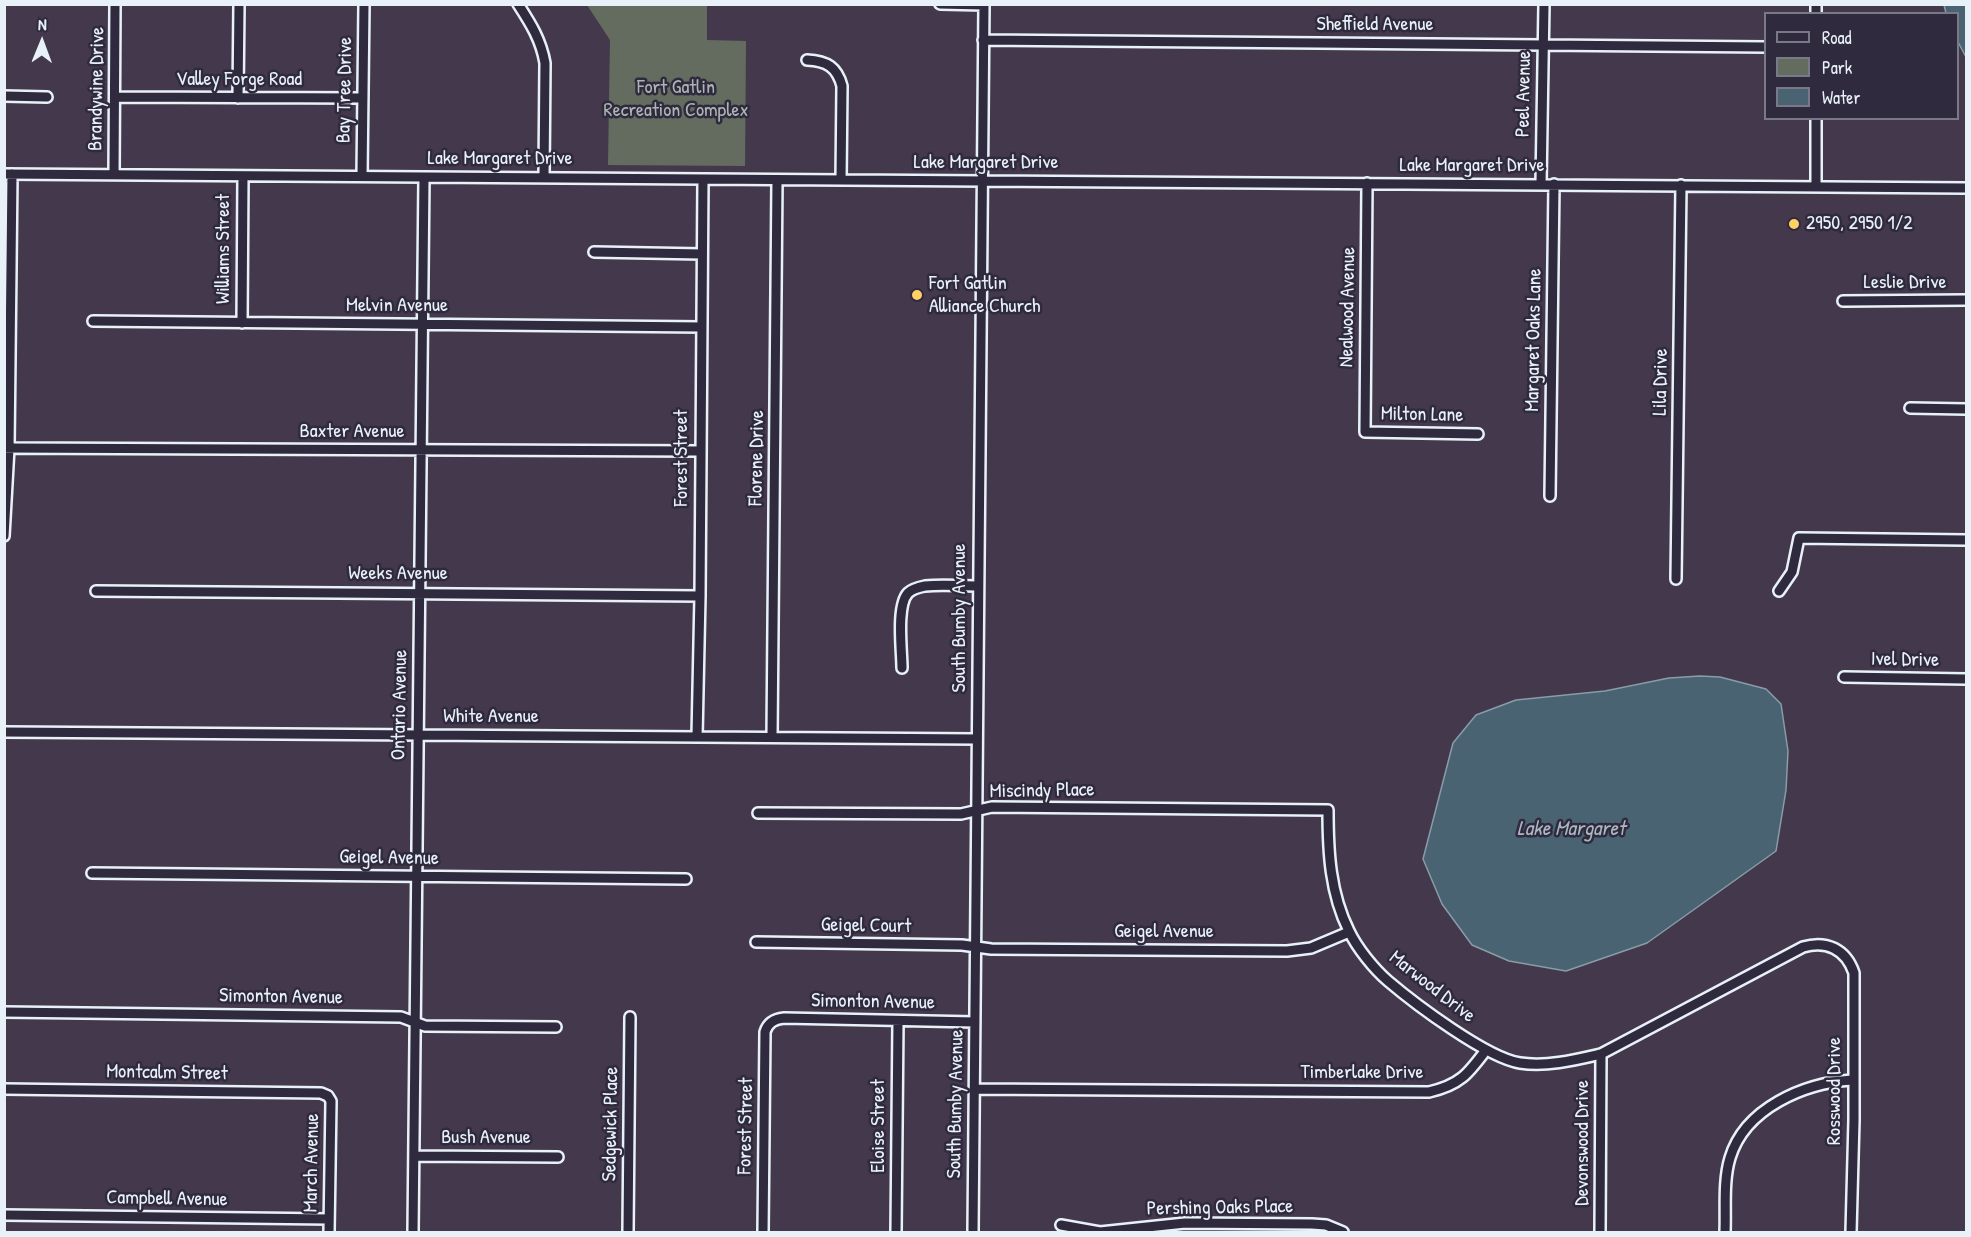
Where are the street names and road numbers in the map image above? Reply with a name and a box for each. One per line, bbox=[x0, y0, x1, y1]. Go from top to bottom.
street label: Sheffield Avenue bbox=[1317, 13, 1433, 37]
street label: Brandywine Drive bbox=[84, 27, 110, 151]
street label: Bay Tree Drive bbox=[332, 37, 358, 143]
street label: Peel Avenue bbox=[1511, 51, 1537, 137]
street label: Valley Forge Road bbox=[176, 68, 302, 92]
street label: Lake Margaret Drive bbox=[427, 147, 573, 171]
street label: Lake Margaret Drive bbox=[913, 151, 1059, 175]
street label: Lake Margaret Drive bbox=[1399, 154, 1545, 178]
street label: Williams Street bbox=[212, 194, 236, 304]
street label: Nealwood Avenue bbox=[1335, 247, 1361, 367]
street label: Margaret Oaks Lane bbox=[1521, 268, 1547, 412]
street label: Leslie Drive bbox=[1863, 271, 1947, 295]
street label: Melvin Avenue bbox=[346, 294, 448, 318]
street label: Lila Drive bbox=[1648, 348, 1674, 416]
street label: Milton Lane bbox=[1381, 402, 1463, 428]
street label: Forest Street bbox=[670, 410, 694, 506]
street label: Florene Drive bbox=[744, 410, 770, 506]
street label: Baxter Avenue bbox=[300, 420, 404, 444]
street label: South Bumby Avenue bbox=[948, 544, 972, 692]
street label: Weeks Avenue bbox=[348, 562, 448, 586]
street label: Ivel Drive bbox=[1871, 647, 1939, 673]
street label: Ontario Avenue bbox=[387, 650, 413, 760]
street label: White Avenue bbox=[443, 705, 539, 729]
street label: Miscindy Place bbox=[989, 778, 1095, 804]
street label: Geigel Avenue bbox=[339, 845, 439, 871]
street label: Geigel Court bbox=[821, 913, 911, 939]
street label: Geigel Avenue bbox=[1114, 920, 1214, 944]
street label: Marwood Drive bbox=[1384, 946, 1480, 1028]
street label: Simonton Avenue bbox=[219, 984, 343, 1010]
street label: Simonton Avenue bbox=[811, 989, 935, 1015]
street label: South Bumby Avenue bbox=[943, 1029, 969, 1179]
street label: Rosswood Drive bbox=[1823, 1037, 1847, 1145]
street label: Montcalm Street bbox=[106, 1060, 228, 1086]
street label: Timberlake Drive bbox=[1301, 1061, 1423, 1085]
street label: Sedgewick Place bbox=[598, 1066, 624, 1182]
street label: Forest Street bbox=[733, 1077, 759, 1175]
street label: Eloise Street bbox=[867, 1079, 891, 1173]
street label: Devonswood Drive bbox=[1571, 1080, 1595, 1206]
street label: March Avenue bbox=[299, 1113, 325, 1213]
street label: Bush Avenue bbox=[441, 1126, 531, 1150]
street label: Campbell Avenue bbox=[106, 1186, 228, 1212]
street label: Pershing Oaks Place bbox=[1147, 1195, 1293, 1221]

